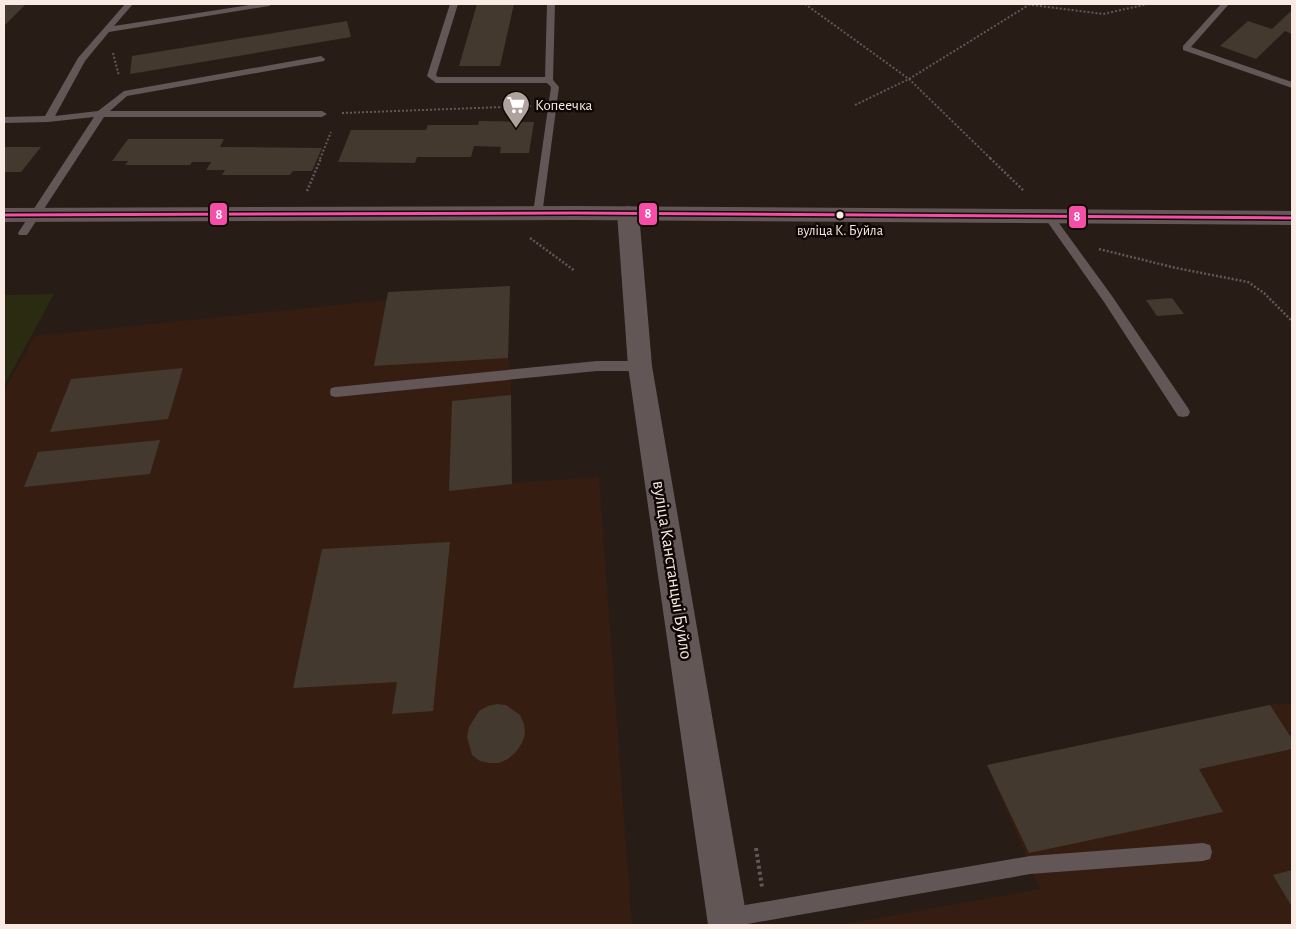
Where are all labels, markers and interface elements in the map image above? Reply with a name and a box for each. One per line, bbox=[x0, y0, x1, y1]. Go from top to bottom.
supermarket icon: Копеечка bbox=[501, 90, 531, 129]
place label: Копеечка bbox=[535, 98, 592, 113]
line badge: 8 bbox=[209, 202, 228, 226]
line badge: 8 bbox=[638, 202, 658, 226]
line badge: 8 bbox=[1068, 205, 1087, 229]
text: 8 bbox=[645, 207, 652, 221]
text: 8 bbox=[216, 208, 223, 222]
marker: вуліца К. Буйла bbox=[835, 210, 845, 220]
text: 8 bbox=[1074, 210, 1081, 224]
place label: вуліца К. Буйла bbox=[797, 224, 884, 238]
street label: вуліца Канстанцыі Буйло bbox=[649, 479, 695, 661]

